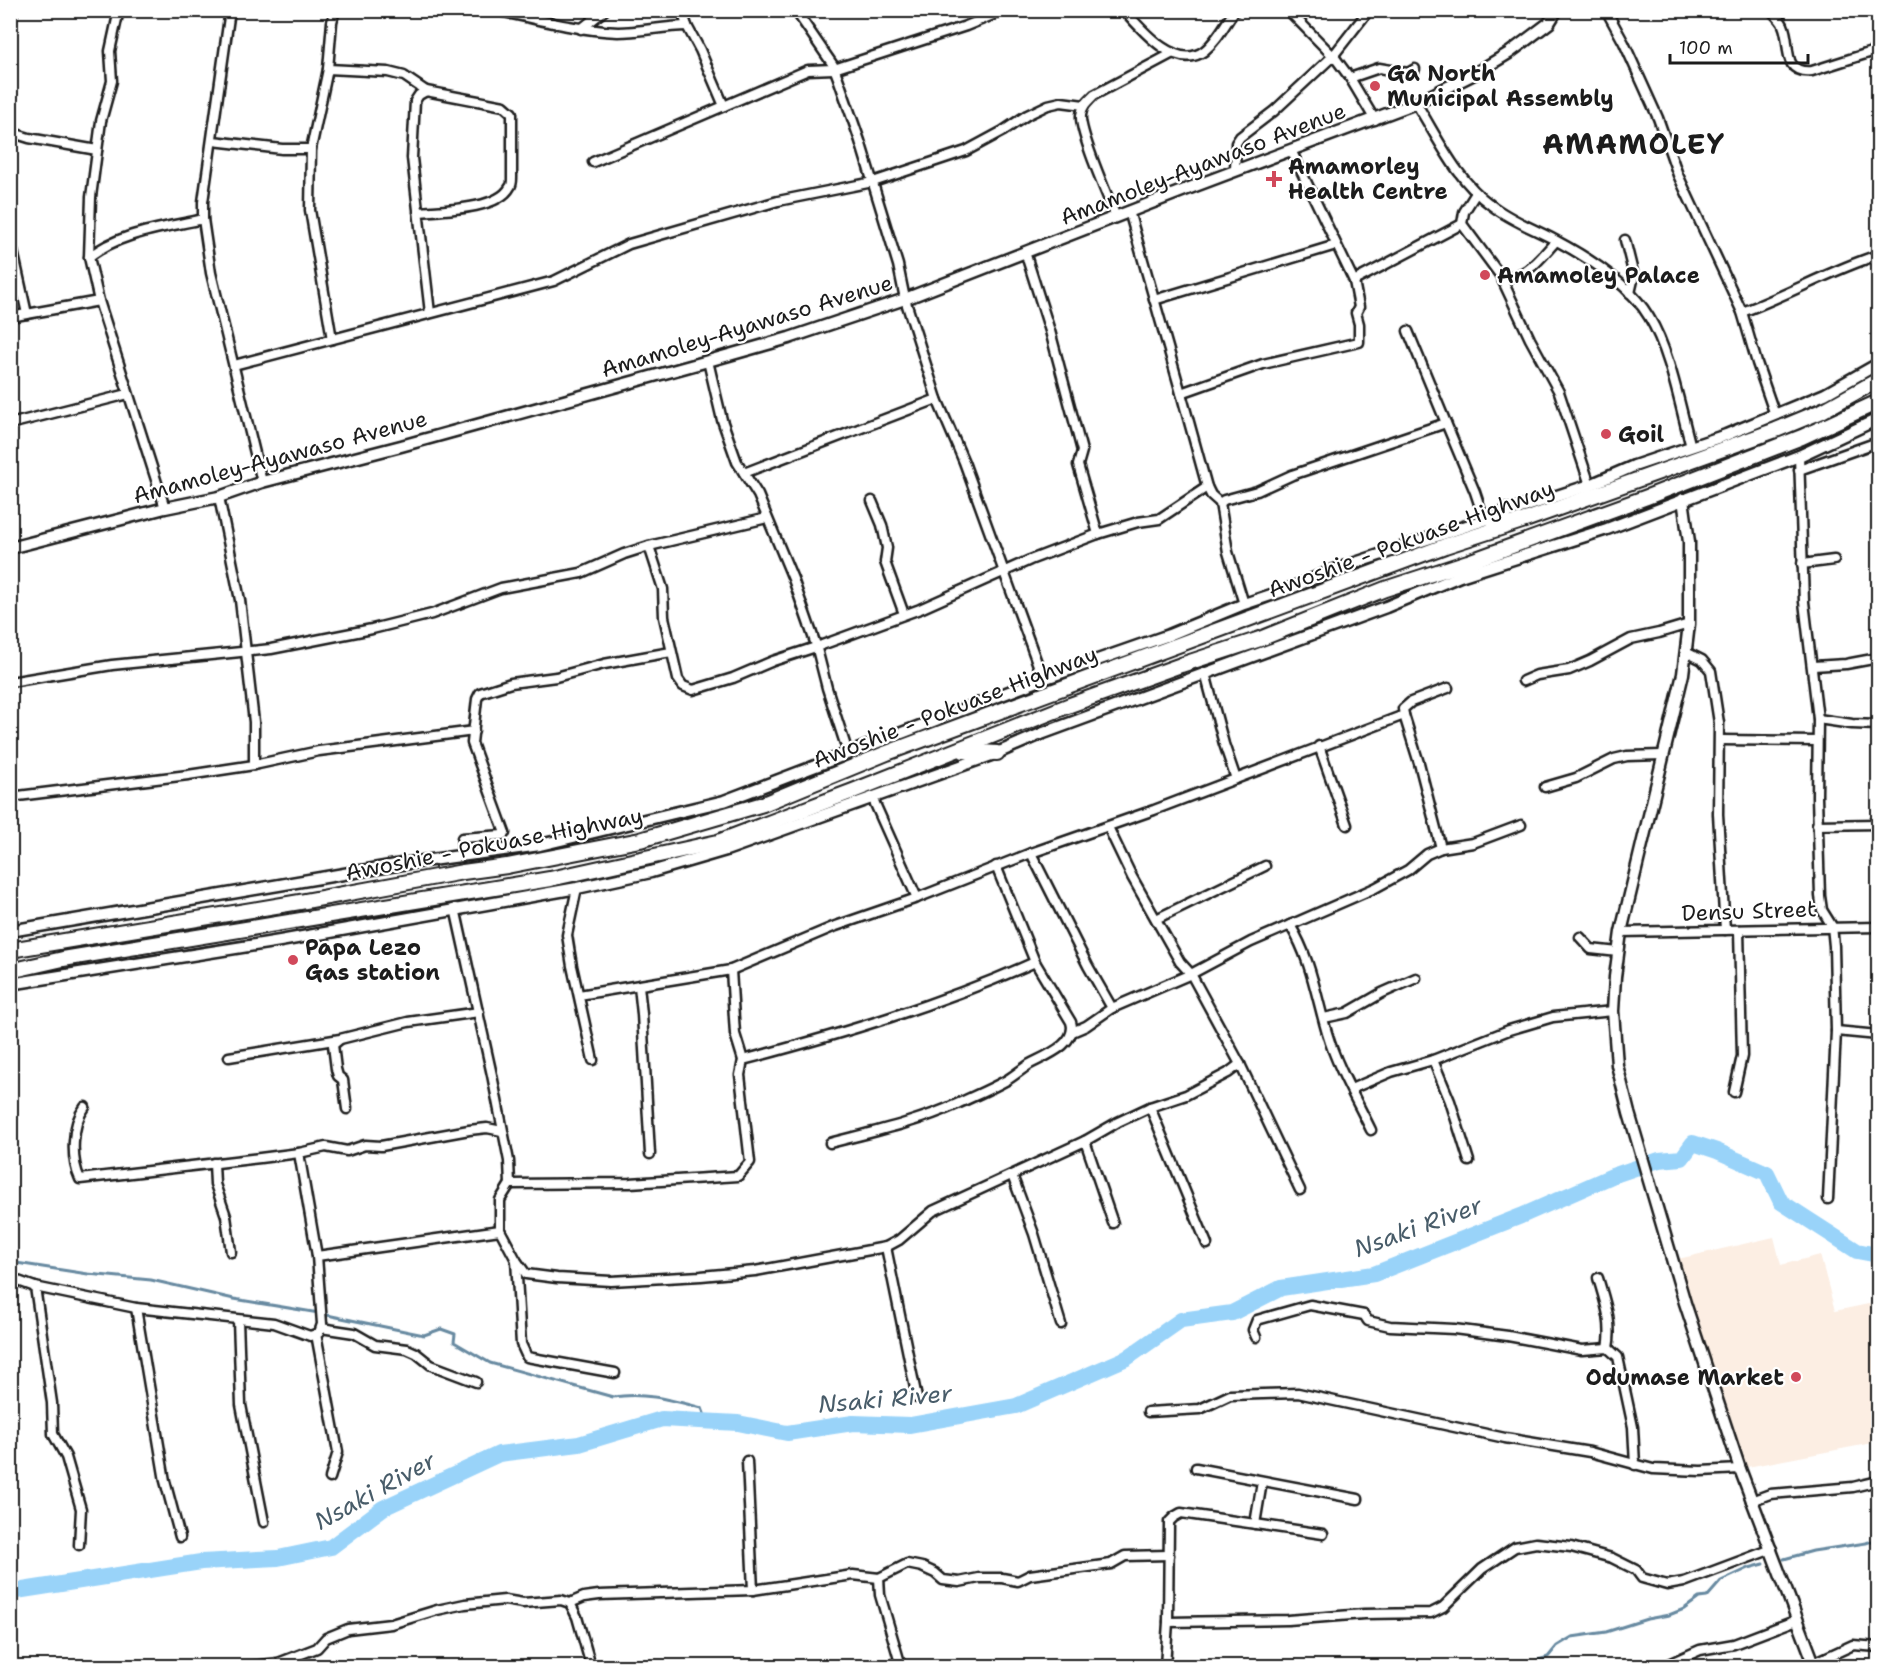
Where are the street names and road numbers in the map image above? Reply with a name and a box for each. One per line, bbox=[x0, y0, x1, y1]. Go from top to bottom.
street label: Amamoley-Ayawaso Avenue bbox=[1056, 96, 1350, 232]
street label: Amamoley-Ayawaso Avenue bbox=[598, 268, 896, 384]
street label: Amamoley-Ayawaso Avenue bbox=[130, 404, 430, 510]
street label: Awoshie - Pokuase Highway bbox=[1264, 474, 1558, 604]
street label: Awoshie - Pokuase Highway bbox=[809, 639, 1101, 775]
street label: Awoshie - Pokuase Highway bbox=[343, 801, 645, 887]
street label: Densu Street bbox=[1681, 894, 1817, 928]

